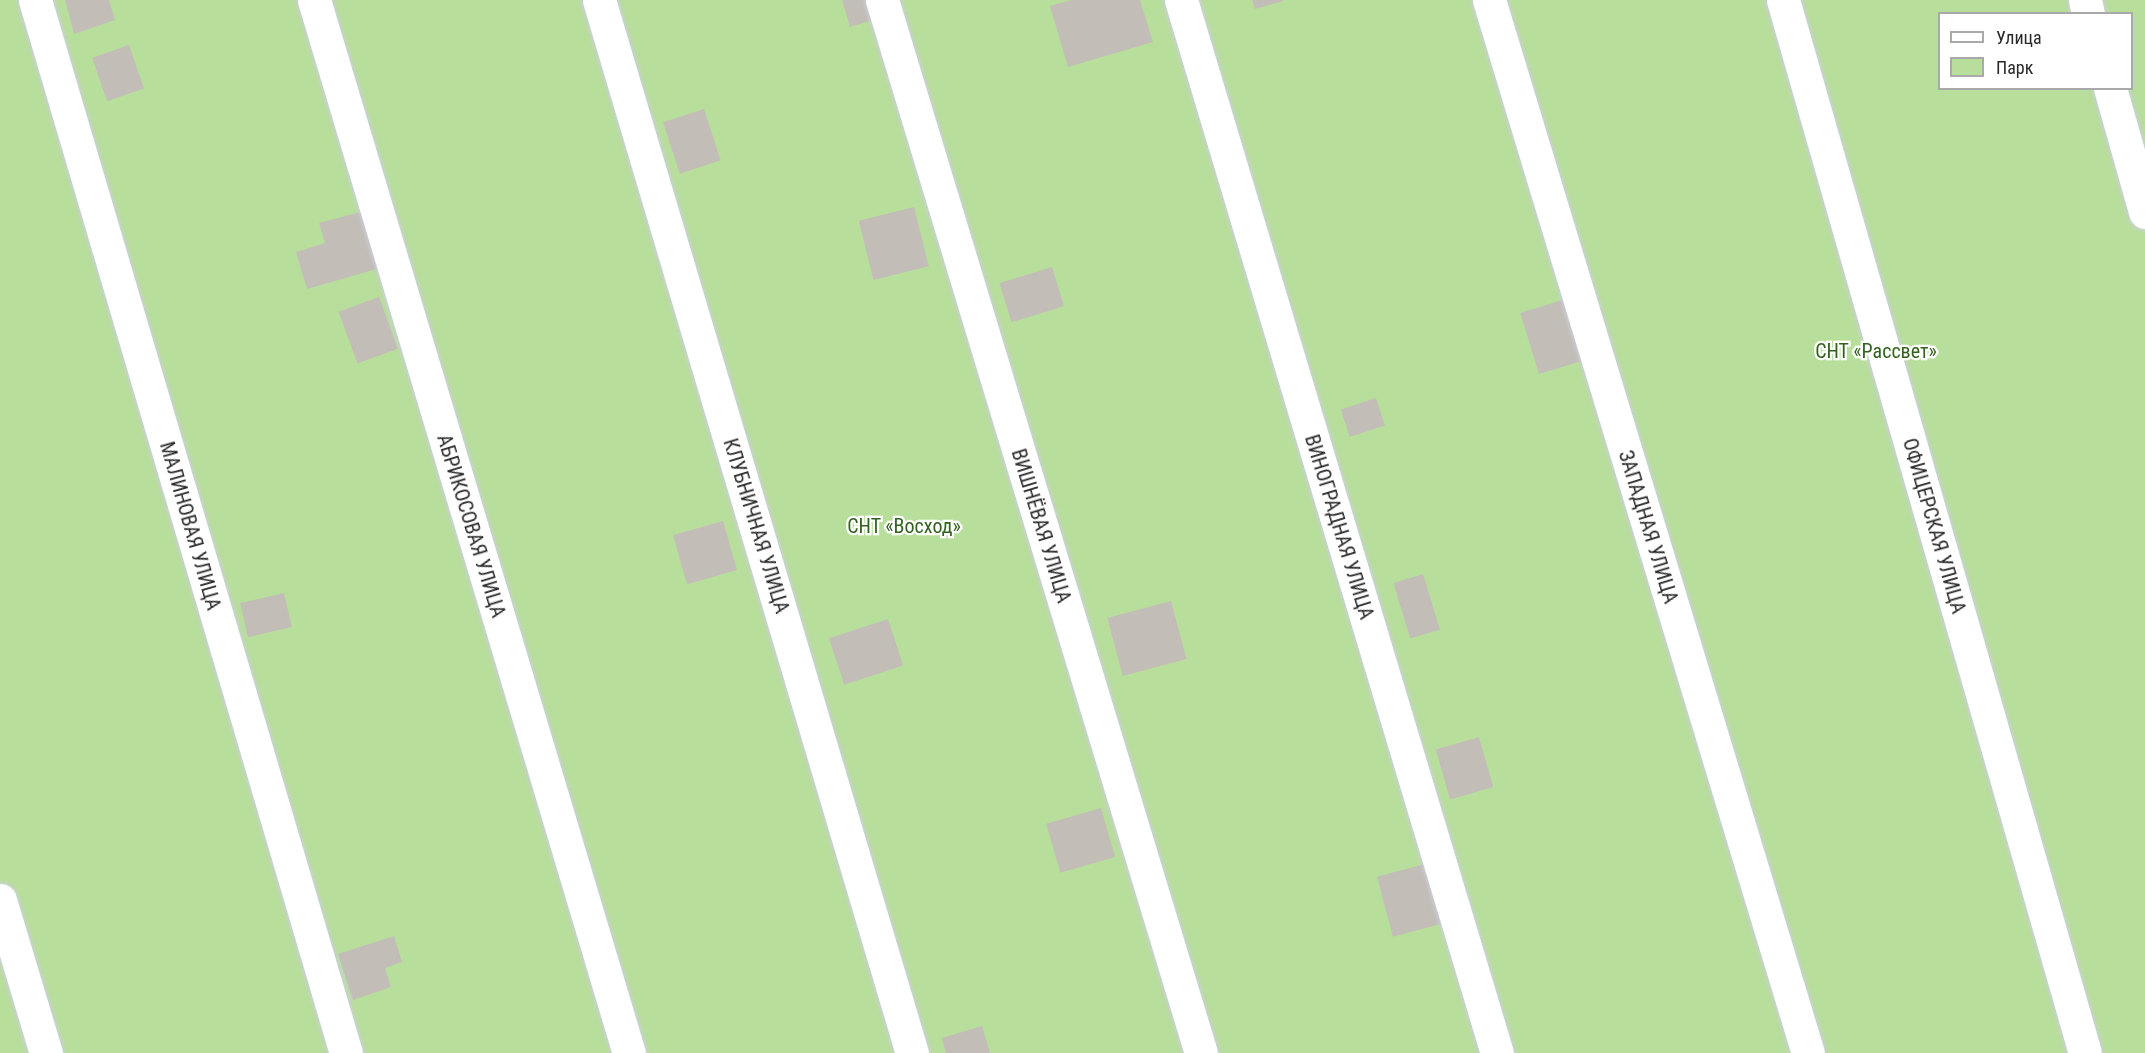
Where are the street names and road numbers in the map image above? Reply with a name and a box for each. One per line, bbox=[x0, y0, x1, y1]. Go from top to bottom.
street label: АБРИКОСОВАЯ УЛИЦА bbox=[432, 432, 510, 620]
street label: ВИНОГРАДНАЯ УЛИЦА bbox=[1299, 432, 1379, 622]
street label: КЛУБНИЧНАЯ УЛИЦА bbox=[718, 436, 794, 616]
street label: ОФИЦЕРСКАЯ УЛИЦА bbox=[1897, 436, 1971, 616]
street label: МАЛИНОВАЯ УЛИЦА bbox=[154, 439, 226, 613]
street label: ВИШНЁВАЯ УЛИЦА bbox=[1006, 446, 1076, 606]
street label: ЗАПАДНАЯ УЛИЦА bbox=[1613, 448, 1683, 606]

